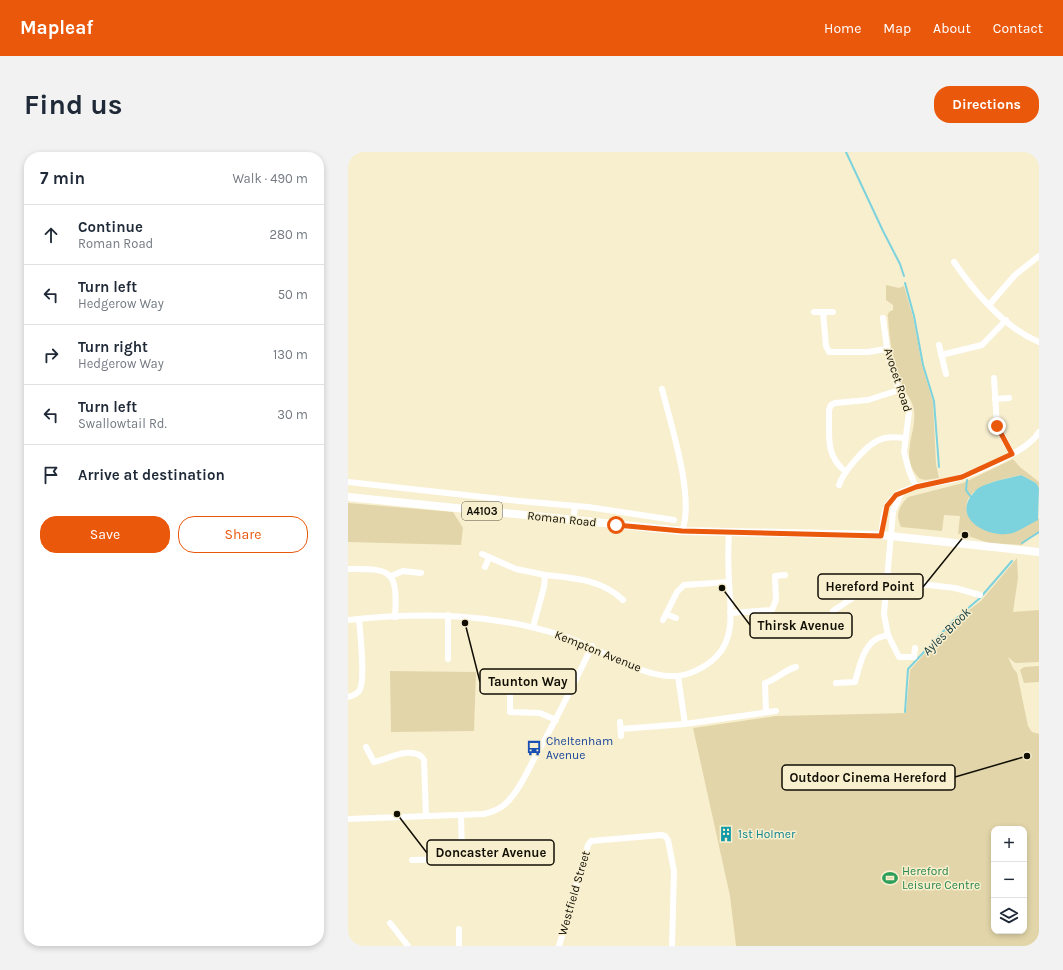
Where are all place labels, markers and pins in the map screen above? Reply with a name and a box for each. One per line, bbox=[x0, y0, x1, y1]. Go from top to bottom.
callout: Hereford Point bbox=[818, 574, 923, 599]
callout: Thirsk Avenue bbox=[750, 613, 852, 638]
callout: Taunton Way bbox=[480, 669, 576, 694]
place label: Cheltenham Avenue bbox=[546, 734, 613, 762]
bus stop icon: Cheltenham Avenue bbox=[525, 739, 543, 757]
callout: Outdoor Cinema Hereford bbox=[782, 765, 955, 790]
building icon: 1st Holmer bbox=[717, 825, 735, 843]
place label: 1st Holmer bbox=[738, 827, 796, 841]
callout: Doncaster Avenue bbox=[427, 840, 554, 865]
place label: Hereford Leisure Centre bbox=[902, 864, 980, 892]
sports icon: Hereford Leisure Centre bbox=[881, 869, 899, 887]

